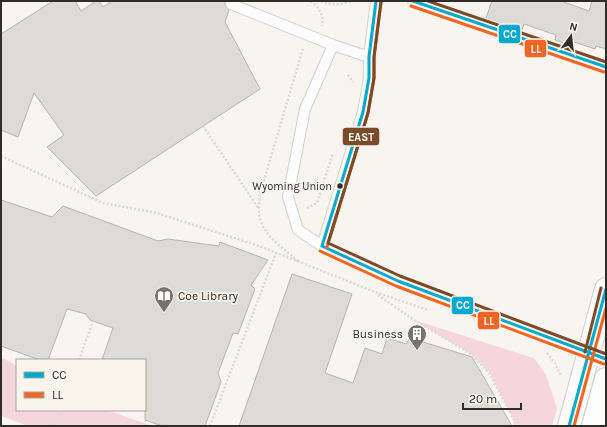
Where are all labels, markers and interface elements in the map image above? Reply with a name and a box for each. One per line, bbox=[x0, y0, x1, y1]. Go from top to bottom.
north arrow bbox=[551, 16, 591, 56]
text: N bbox=[568, 20, 579, 34]
line badge: CC bbox=[498, 24, 521, 44]
text: CC bbox=[503, 28, 517, 41]
line badge: LL bbox=[524, 39, 547, 58]
text: LL bbox=[531, 43, 542, 56]
line badge: EAST bbox=[342, 127, 380, 146]
text: EAST bbox=[348, 131, 374, 144]
place label: Wyoming Union bbox=[252, 180, 332, 193]
marker: Wyoming Union bbox=[335, 181, 345, 191]
library icon: Coe Library bbox=[153, 285, 175, 313]
place label: Coe Library bbox=[178, 289, 239, 303]
line badge: CC bbox=[451, 296, 474, 315]
text: CC bbox=[456, 299, 470, 312]
line badge: LL bbox=[477, 311, 500, 330]
text: LL bbox=[484, 315, 495, 328]
building icon: Business bbox=[406, 323, 428, 351]
place label: Business bbox=[352, 327, 403, 341]
legend bbox=[16, 359, 146, 411]
text: CC bbox=[52, 368, 67, 382]
scale bar bbox=[463, 385, 521, 411]
text: LL bbox=[52, 388, 64, 402]
text: 20 m bbox=[469, 392, 497, 406]

